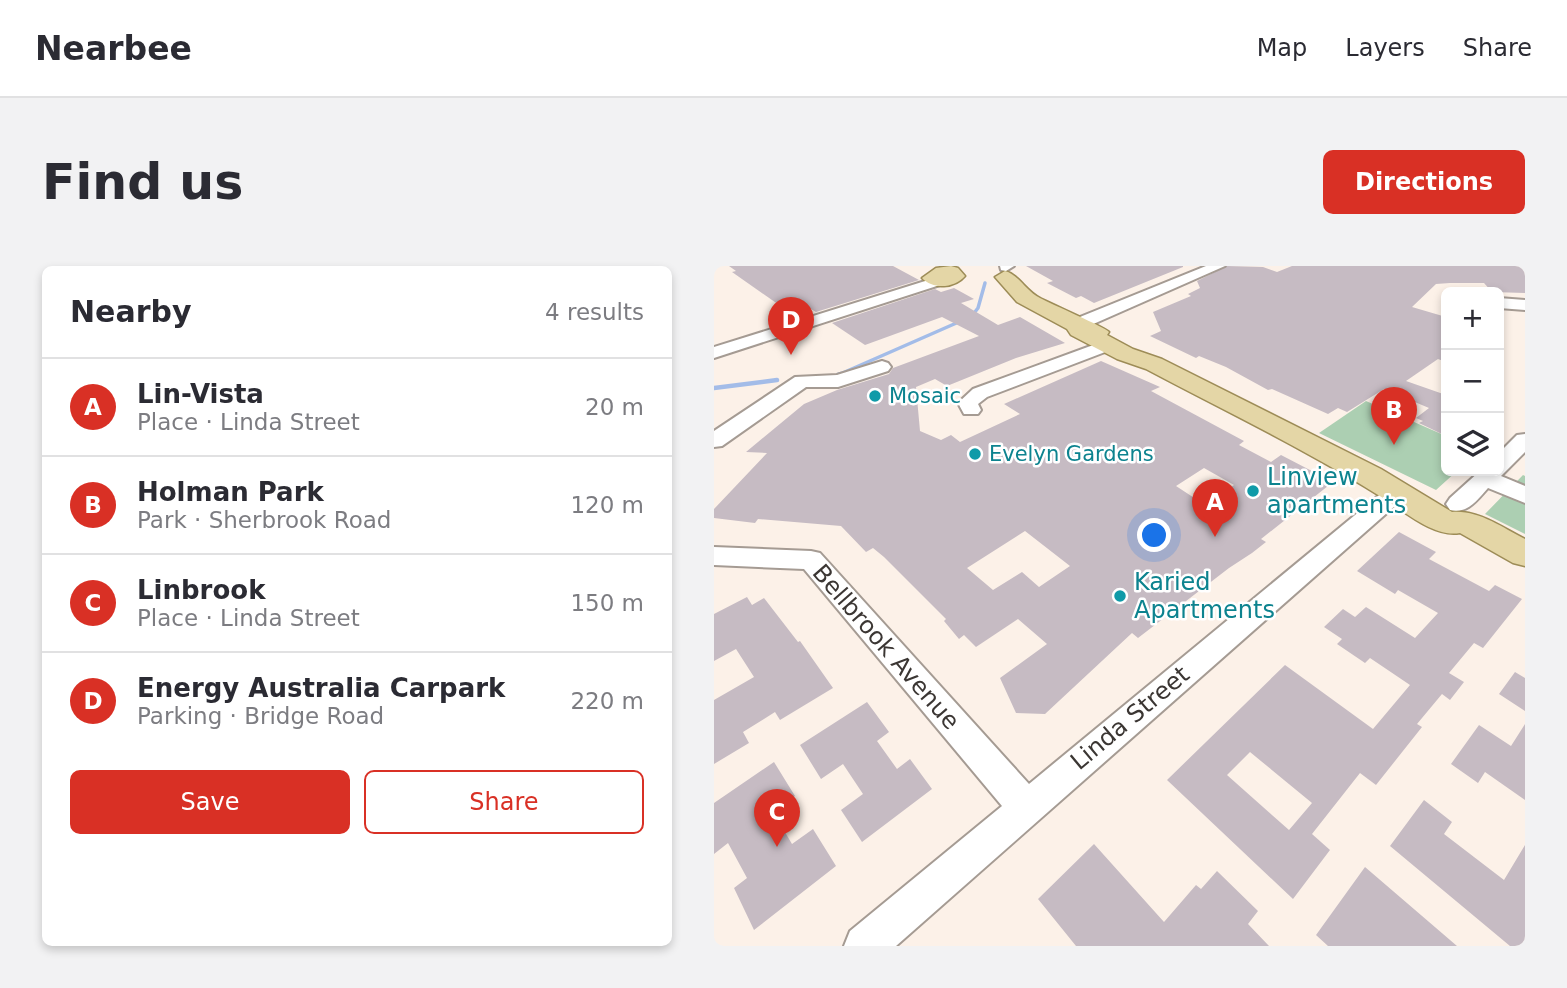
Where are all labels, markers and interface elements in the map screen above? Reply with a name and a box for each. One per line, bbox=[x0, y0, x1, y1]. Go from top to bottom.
text: Nearbee bbox=[35, 29, 192, 68]
text: Map bbox=[1257, 34, 1307, 62]
text: Layers bbox=[1345, 34, 1425, 62]
text: Share bbox=[1463, 34, 1532, 62]
button: Directions bbox=[1323, 150, 1525, 214]
text: Find us bbox=[42, 154, 243, 211]
map controls bbox=[1441, 287, 1504, 476]
button: + bbox=[1441, 287, 1504, 350]
text: Nearby bbox=[70, 294, 192, 329]
pin: D bbox=[768, 297, 814, 355]
text: 4 results bbox=[545, 299, 644, 325]
button: − bbox=[1441, 350, 1504, 413]
text: Lin-Vista bbox=[137, 379, 264, 409]
place label: Mosaic bbox=[889, 384, 961, 408]
pin: B bbox=[1371, 387, 1417, 445]
marker: Mosaic bbox=[867, 388, 883, 404]
text: A bbox=[84, 394, 102, 420]
text: 20 m bbox=[585, 394, 644, 420]
text: Place · Linda Street bbox=[137, 409, 360, 435]
button: layers bbox=[1441, 413, 1504, 476]
place label: Evelyn Gardens bbox=[989, 442, 1154, 466]
marker: Evelyn Gardens bbox=[967, 446, 983, 462]
place label: Linview apartments bbox=[1267, 463, 1406, 519]
text: Holman Park bbox=[137, 477, 324, 507]
pin: A bbox=[1192, 479, 1238, 537]
marker: Linview apartments bbox=[1245, 483, 1261, 499]
text: B bbox=[84, 492, 102, 518]
text: 120 m bbox=[570, 492, 644, 518]
text: Park · Sherbrook Road bbox=[137, 507, 391, 533]
your location bbox=[1137, 518, 1171, 552]
street label: Bellbrook Avenue bbox=[807, 559, 965, 735]
place label: Karied Apartments bbox=[1134, 568, 1275, 624]
text: Linbrook bbox=[137, 575, 265, 605]
marker: Karied Apartments bbox=[1112, 588, 1128, 604]
text: C bbox=[85, 590, 101, 616]
text: 150 m bbox=[570, 590, 644, 616]
text: Place · Linda Street bbox=[137, 605, 360, 631]
street label: Linda Street bbox=[1065, 660, 1195, 776]
text: Energy Australia Carpark bbox=[137, 673, 505, 703]
text: D bbox=[83, 688, 103, 714]
text: 220 m bbox=[570, 688, 644, 714]
text: Parking · Bridge Road bbox=[137, 703, 384, 729]
button: Save bbox=[70, 770, 350, 834]
button: Share bbox=[364, 770, 644, 834]
pin: C bbox=[754, 789, 800, 847]

